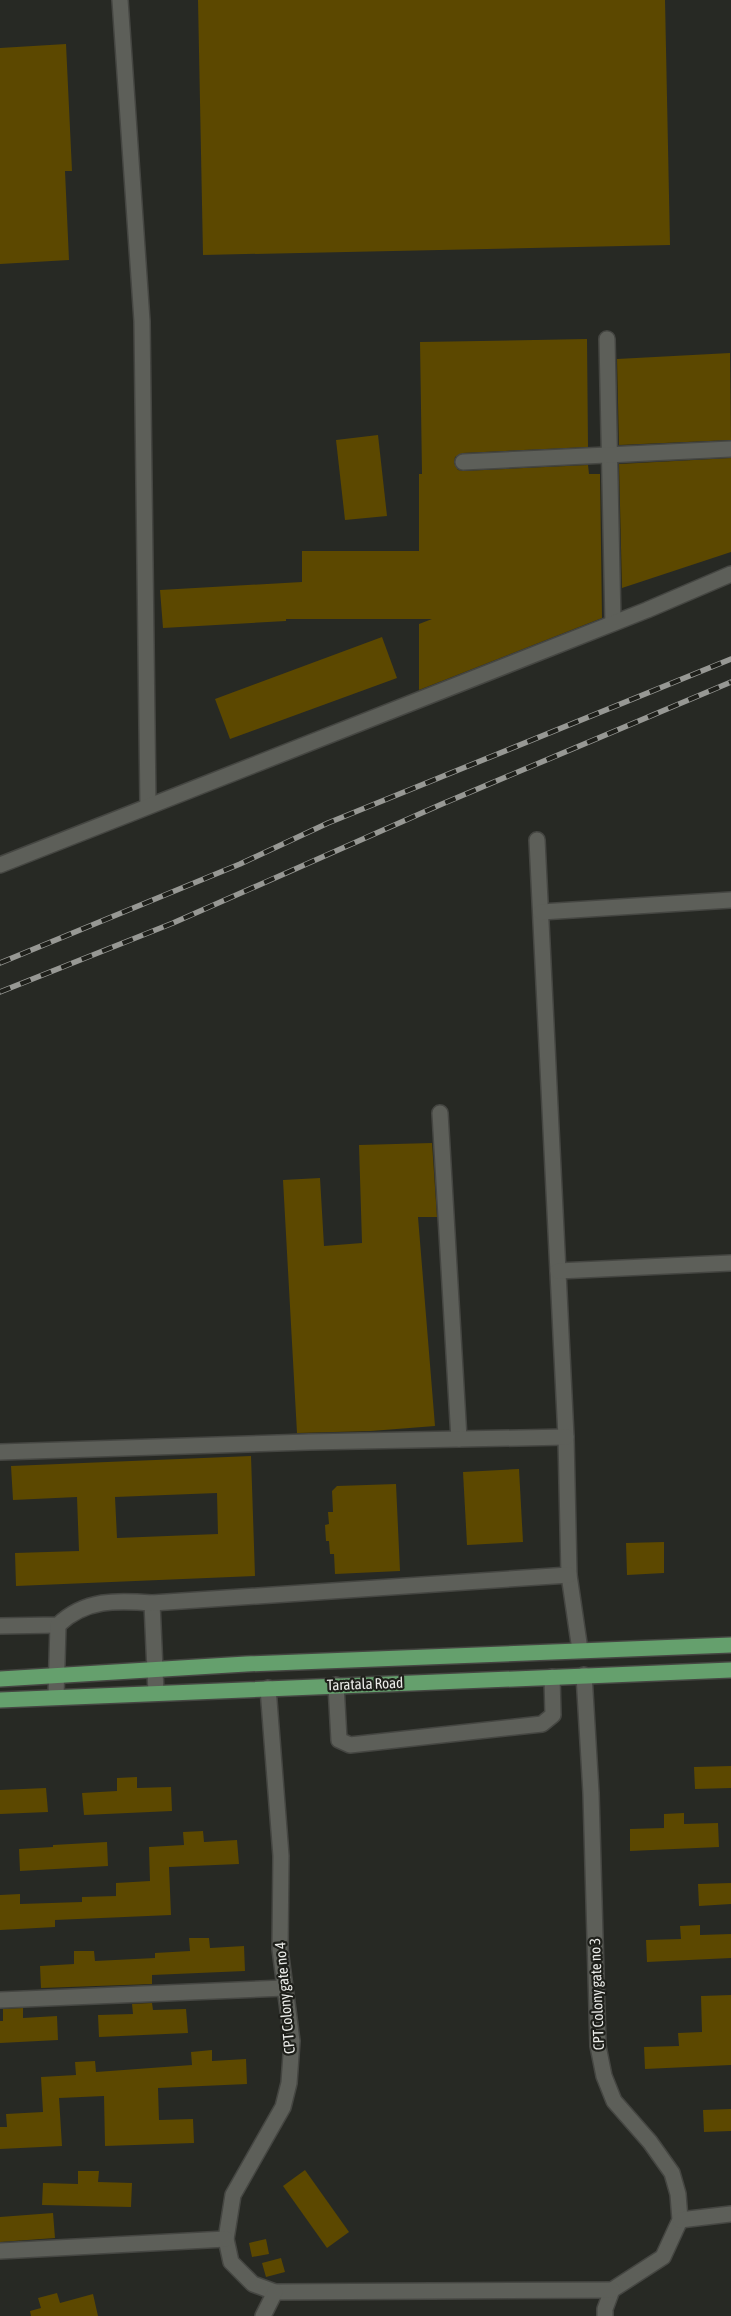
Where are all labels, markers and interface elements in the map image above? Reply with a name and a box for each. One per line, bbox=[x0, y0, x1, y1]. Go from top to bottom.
street label: Taratala Road bbox=[326, 1674, 404, 1693]
street label: CPT Colony gate no 3 bbox=[586, 1937, 607, 2051]
street label: CPT Colony gate no 4 bbox=[271, 1941, 298, 2055]

